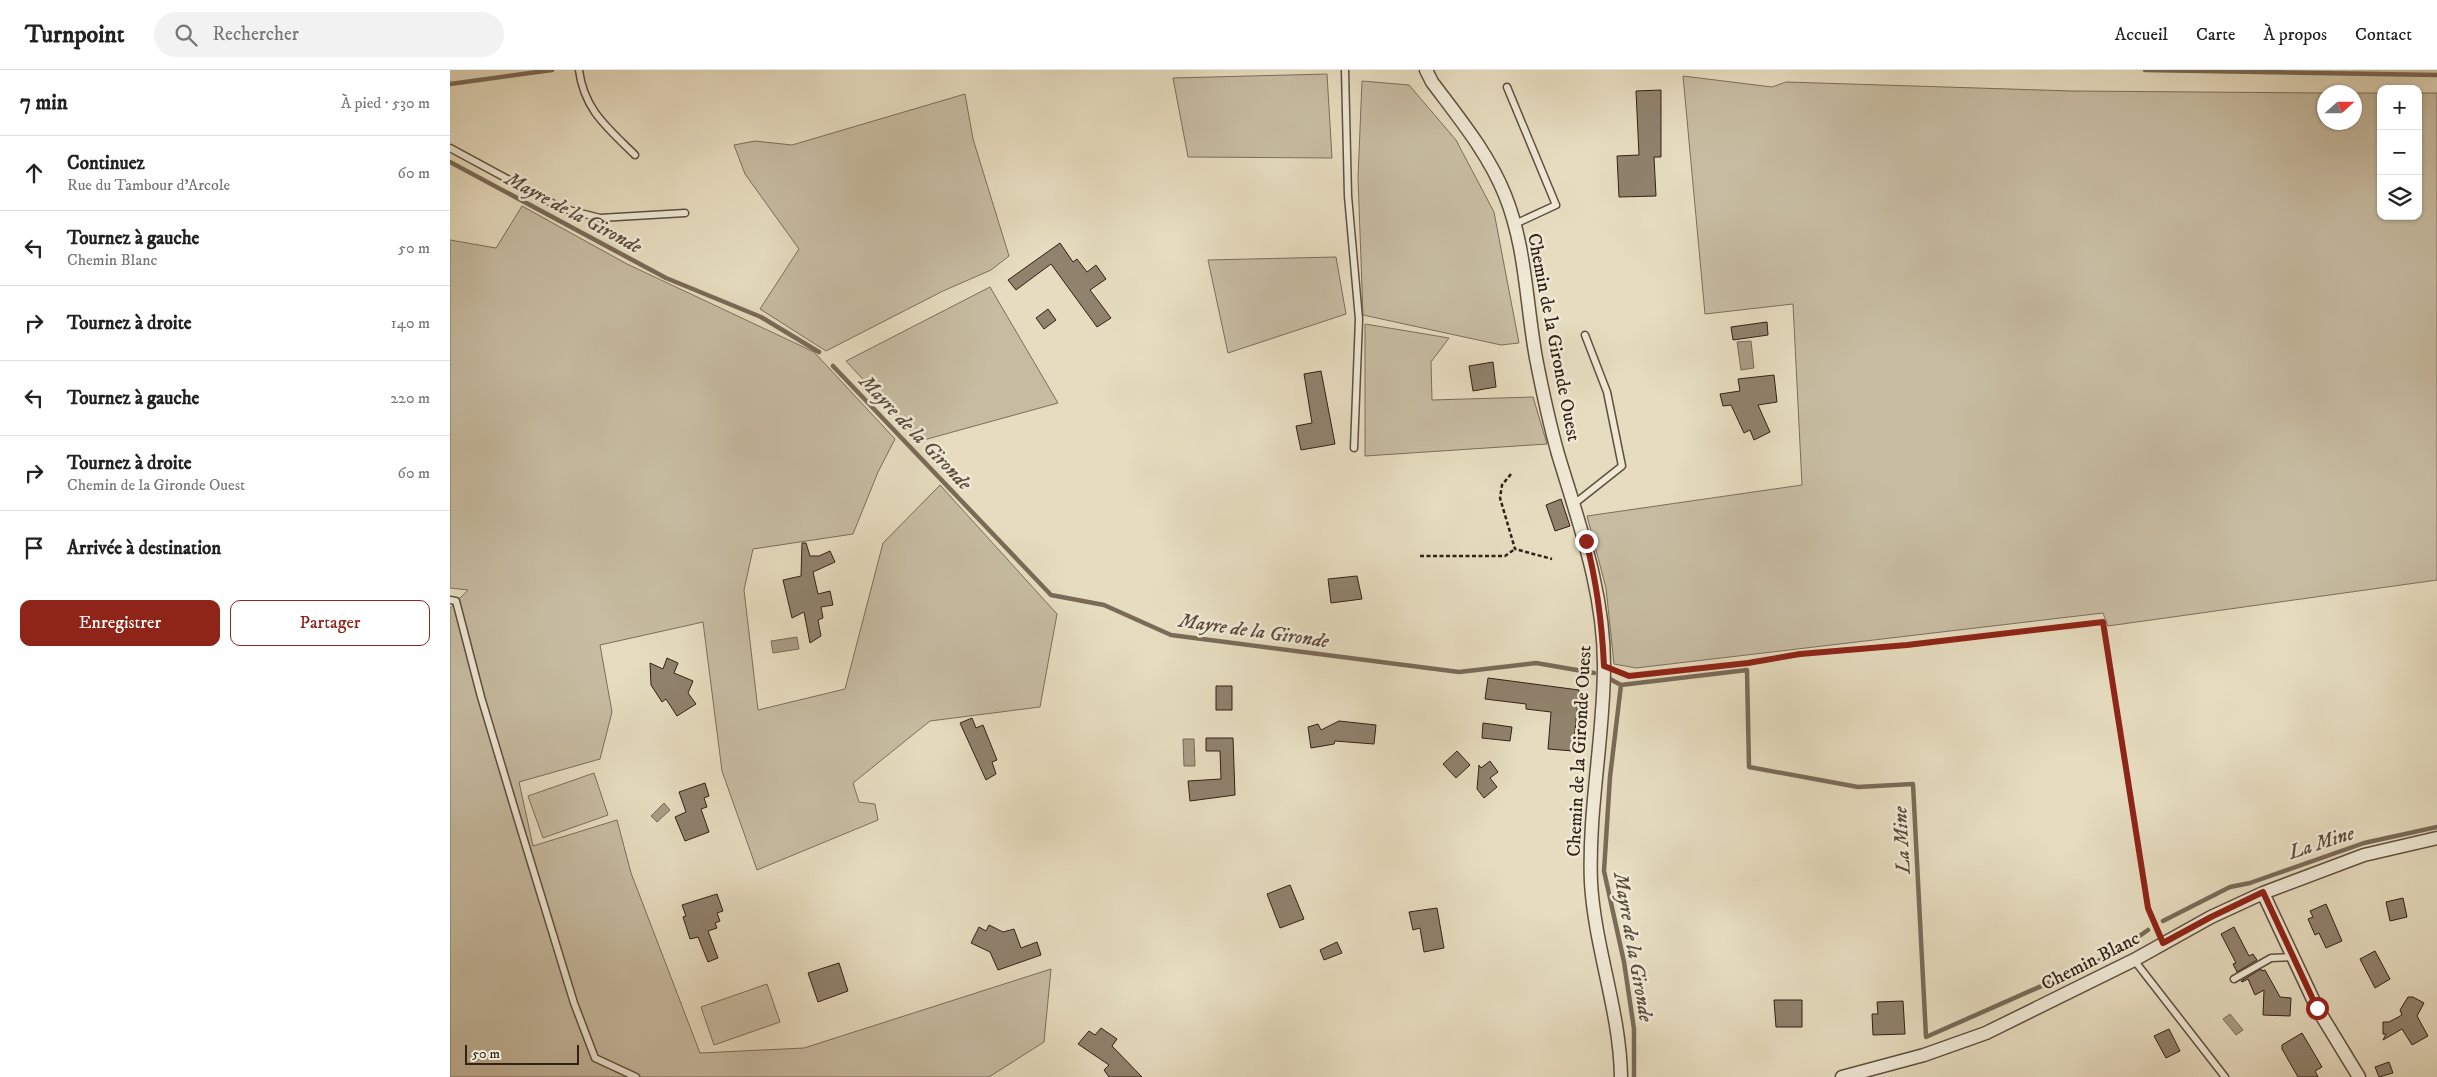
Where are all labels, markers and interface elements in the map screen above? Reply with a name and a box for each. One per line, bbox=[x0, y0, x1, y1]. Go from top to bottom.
search box bbox=[154, 12, 504, 57]
text: Turnpoint bbox=[25, 20, 124, 50]
icon: search bbox=[172, 21, 200, 49]
text: Rechercher bbox=[212, 23, 299, 46]
text: Accueil bbox=[2115, 24, 2168, 46]
text: Carte bbox=[2196, 24, 2235, 46]
text: À propos bbox=[2263, 24, 2327, 46]
text: Contact bbox=[2355, 24, 2412, 46]
north arrow bbox=[2317, 85, 2362, 130]
map controls bbox=[2377, 85, 2422, 220]
button: + bbox=[2377, 85, 2422, 130]
text: 7 min bbox=[20, 90, 68, 116]
text: À pied · 530 m bbox=[341, 93, 430, 113]
button: − bbox=[2377, 130, 2422, 175]
text: Continuez bbox=[67, 152, 145, 175]
icon: ahead bbox=[20, 159, 48, 187]
text: 60 m bbox=[398, 163, 430, 183]
water label: Mayre de la Gironde bbox=[499, 166, 647, 260]
text: Rue du Tambour d'Arcole bbox=[67, 175, 230, 195]
button: layers bbox=[2377, 175, 2422, 220]
text: Tournez à gauche bbox=[67, 227, 199, 250]
street label: Chemin de la Gironde Ouest bbox=[1522, 231, 1585, 443]
icon: left bbox=[20, 234, 48, 262]
text: 50 m bbox=[398, 238, 430, 258]
text: Chemin Blanc bbox=[67, 250, 157, 270]
icon: right bbox=[20, 309, 48, 337]
text: Tournez à droite bbox=[67, 312, 192, 335]
text: 140 m bbox=[391, 313, 430, 333]
water label: Mayre de la Gironde bbox=[852, 369, 977, 497]
icon: left bbox=[20, 384, 48, 412]
text: Tournez à gauche bbox=[67, 387, 199, 410]
text: 220 m bbox=[390, 388, 430, 408]
text: Tournez à droite bbox=[67, 452, 192, 475]
icon: right bbox=[20, 459, 48, 487]
text: 60 m bbox=[398, 463, 430, 483]
text: Chemin de la Gironde Ouest bbox=[67, 475, 245, 495]
route end bbox=[1575, 530, 1598, 553]
icon: arrive bbox=[20, 534, 48, 562]
text: Arrivée à destination bbox=[67, 537, 221, 560]
button: Enregistrer bbox=[20, 600, 220, 646]
button: Partager bbox=[230, 600, 430, 646]
water label: Mayre de la Gironde bbox=[1175, 608, 1331, 655]
street label: Chemin de la Gironde Ouest bbox=[1562, 645, 1597, 857]
water label: La Mine bbox=[1888, 805, 1917, 875]
water label: La Mine bbox=[2285, 821, 2358, 866]
water label: Mayre de la Gironde bbox=[1607, 869, 1658, 1025]
street label: Chemin Blanc bbox=[2038, 927, 2144, 996]
route start bbox=[2306, 997, 2329, 1020]
scale bar bbox=[465, 1042, 579, 1065]
text: 50 m bbox=[472, 1045, 500, 1063]

